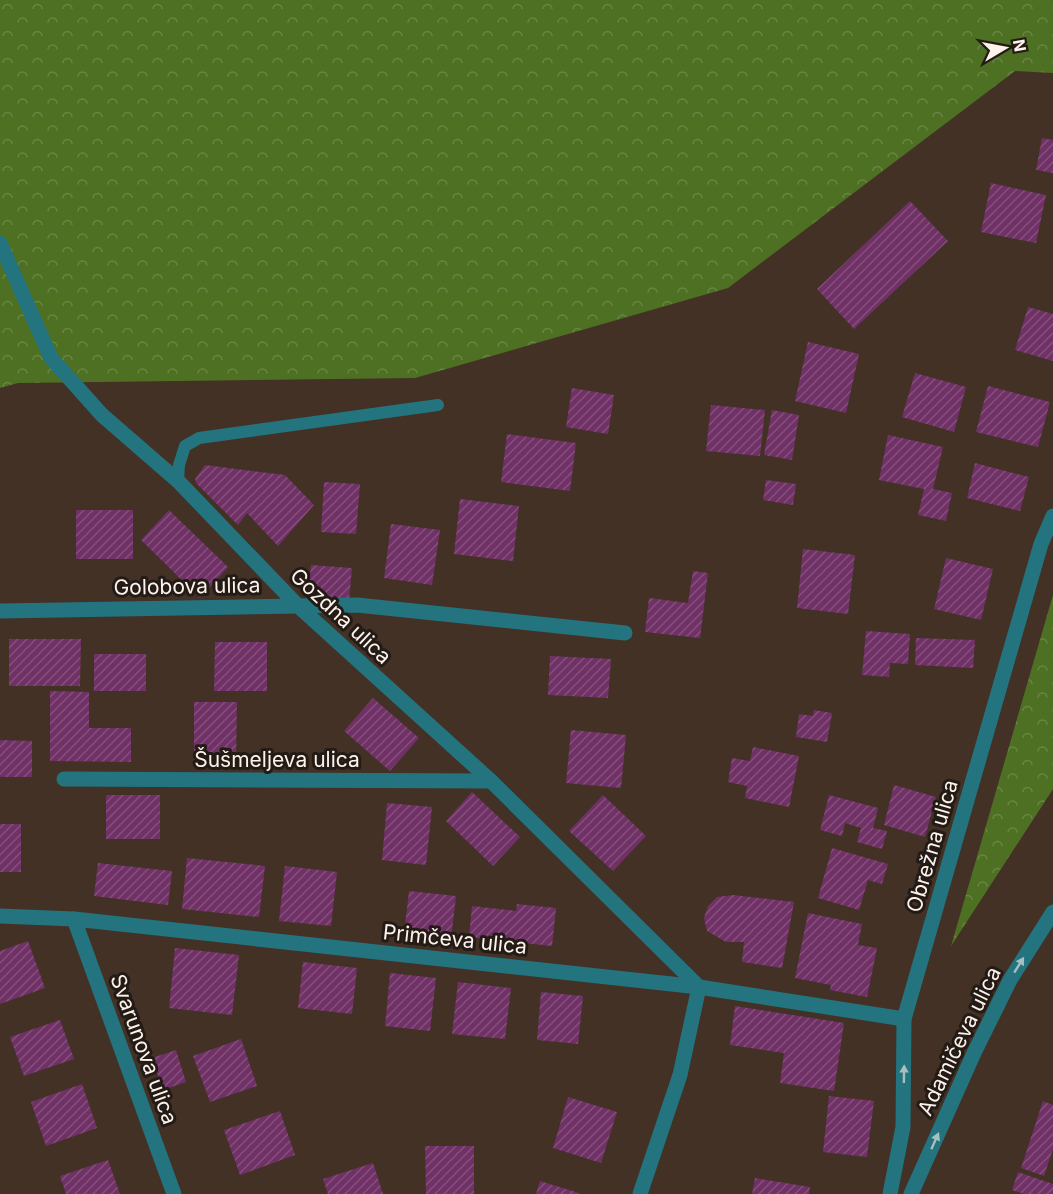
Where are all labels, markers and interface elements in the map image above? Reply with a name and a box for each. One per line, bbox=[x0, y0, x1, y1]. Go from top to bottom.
north arrow bbox=[975, 18, 1035, 78]
text: N bbox=[1009, 38, 1031, 53]
street label: Gozdna ulica bbox=[285, 563, 397, 669]
street label: Golobova ulica bbox=[113, 572, 261, 600]
street label: Šušmeljeva ulica bbox=[194, 747, 360, 772]
street label: Obrežna ulica bbox=[901, 777, 963, 915]
street label: Primčeva ulica bbox=[382, 919, 528, 959]
one-way arrow bbox=[1014, 957, 1025, 973]
street label: Adamičeva ulica bbox=[912, 963, 1006, 1119]
street label: Svarunova ulica bbox=[105, 971, 183, 1127]
one-way arrow bbox=[899, 1064, 908, 1083]
one-way arrow bbox=[930, 1131, 940, 1149]

